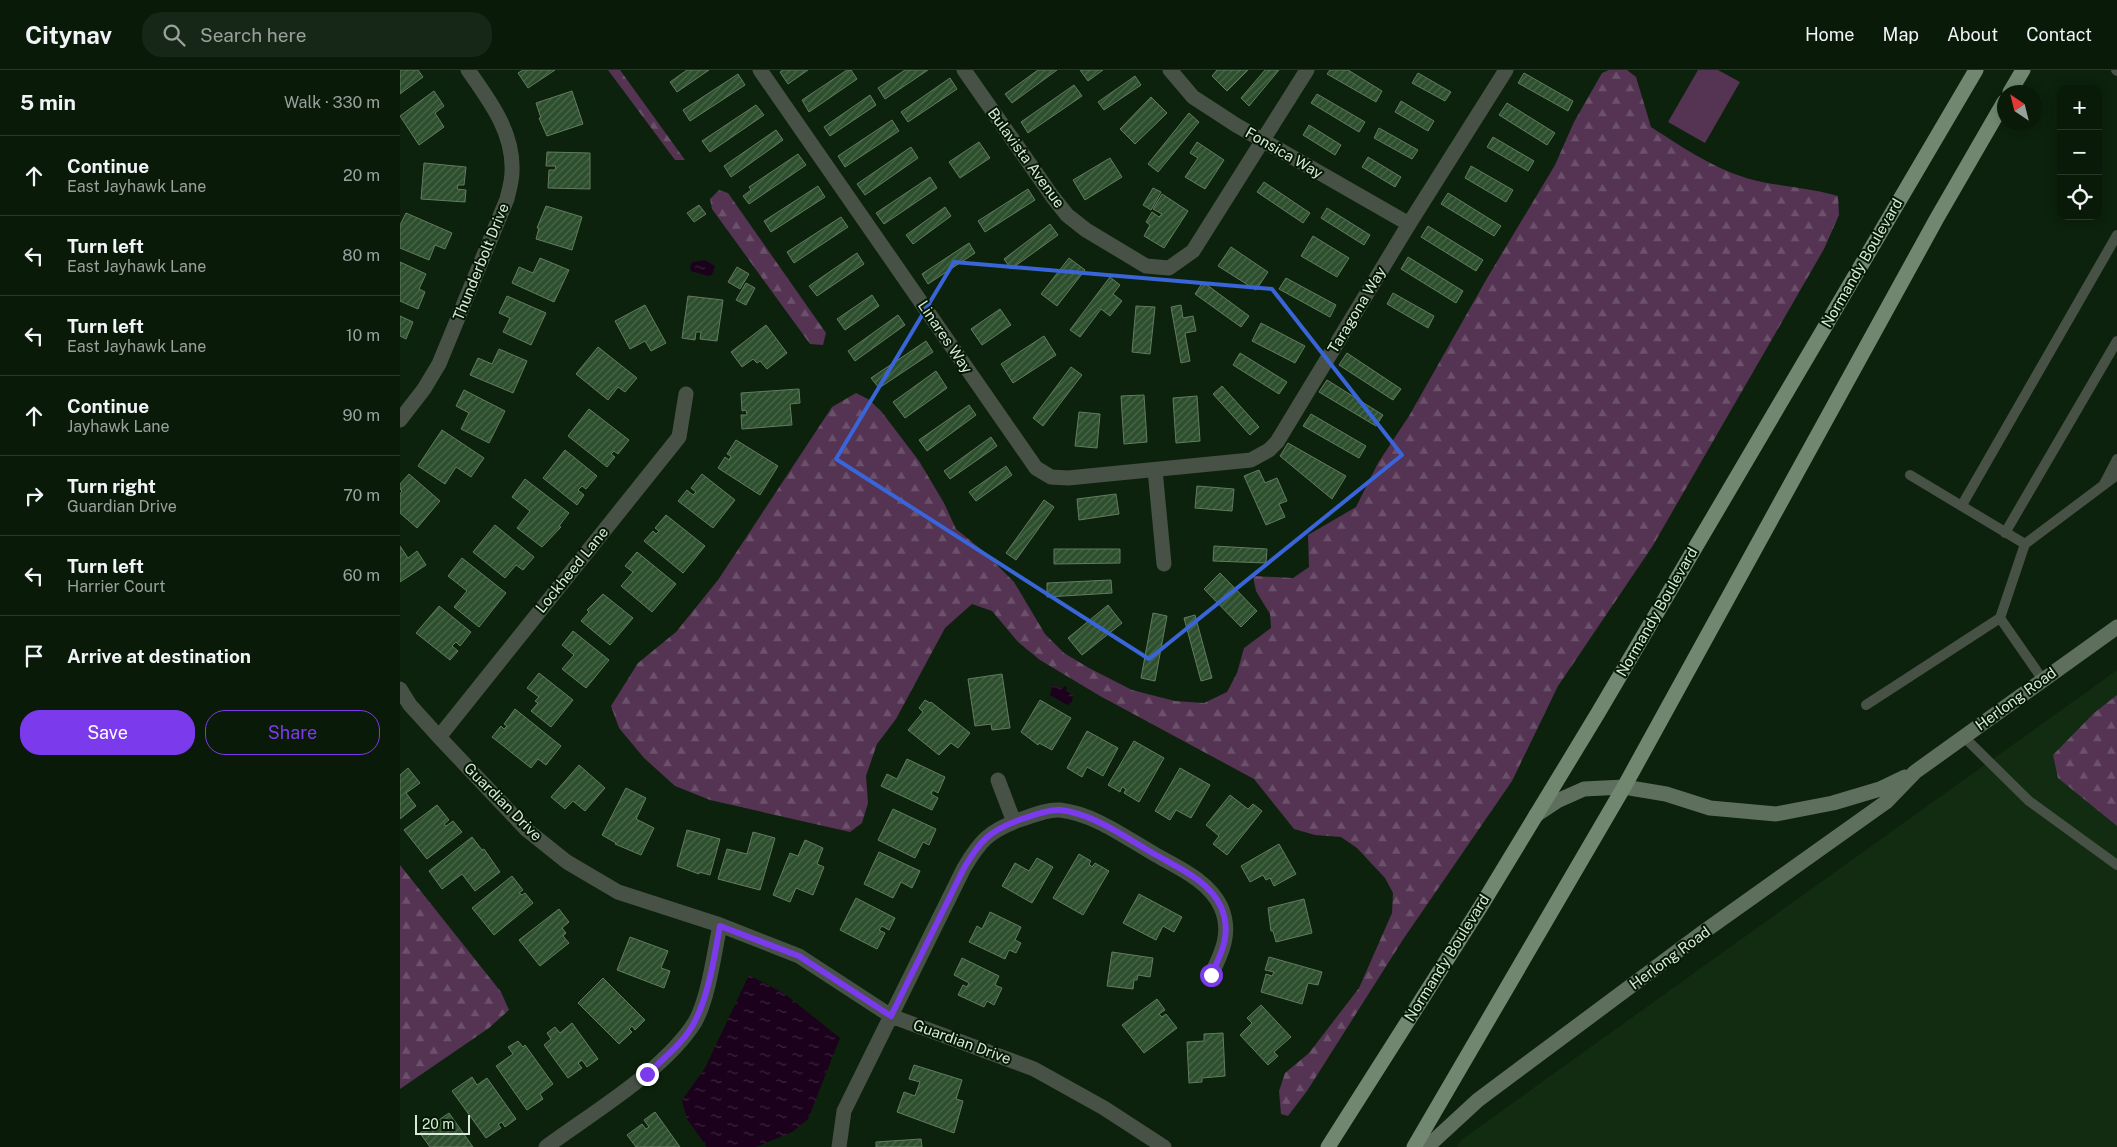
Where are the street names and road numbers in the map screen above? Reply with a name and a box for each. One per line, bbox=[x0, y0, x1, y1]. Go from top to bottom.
street label: Bulavista Avenue bbox=[984, 104, 1068, 211]
street label: Fonsica Way bbox=[1243, 124, 1326, 182]
street label: Normandy Boulevard bbox=[1818, 195, 1905, 330]
street label: Thunderbolt Drive bbox=[449, 201, 512, 323]
street label: Taragona Way bbox=[1324, 263, 1389, 356]
street label: Linares Way bbox=[915, 297, 976, 376]
street label: Lockheed Lane bbox=[532, 523, 611, 616]
street label: Normandy Boulevard bbox=[1613, 544, 1700, 679]
street label: Herlong Road bbox=[1972, 664, 2059, 734]
street label: Guardian Drive bbox=[461, 759, 546, 844]
street label: Normandy Boulevard bbox=[1401, 891, 1493, 1024]
street label: Herlong Road bbox=[1626, 923, 1713, 993]
street label: Guardian Drive bbox=[911, 1016, 1013, 1067]

